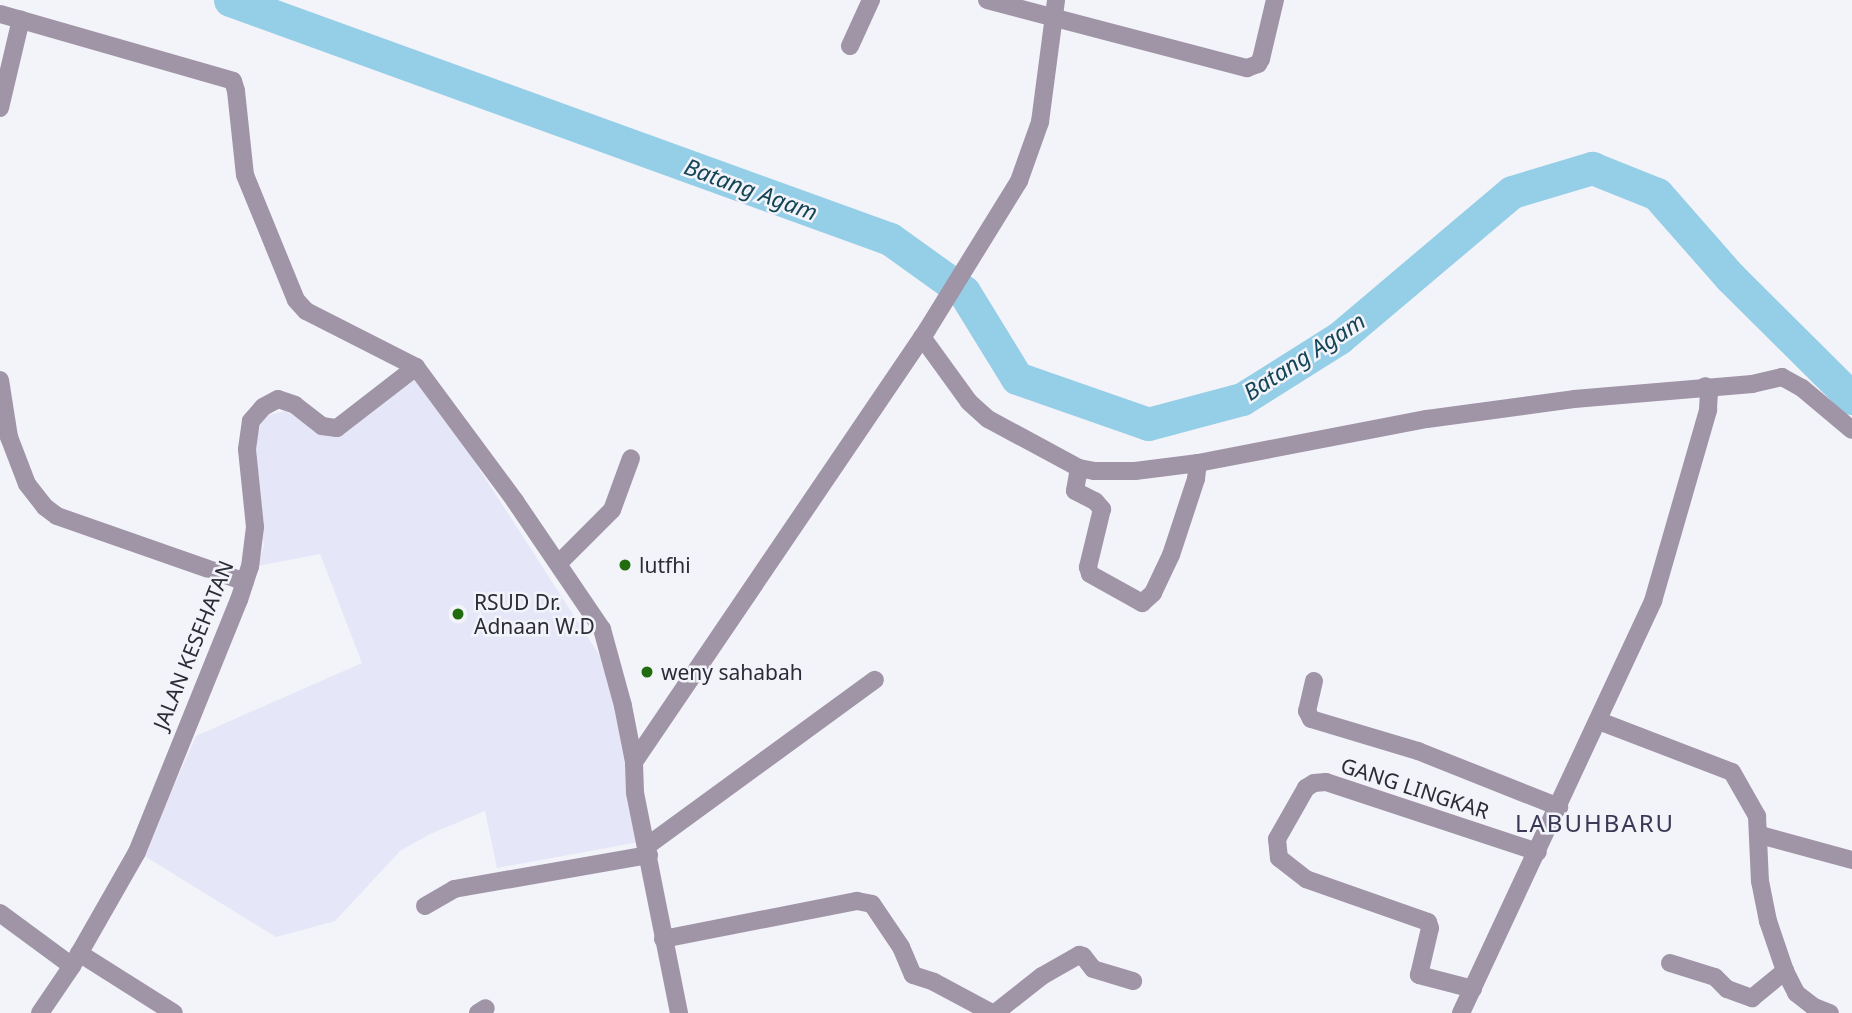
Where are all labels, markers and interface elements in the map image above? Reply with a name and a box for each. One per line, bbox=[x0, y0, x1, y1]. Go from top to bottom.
water label: Batang Agam bbox=[681, 152, 821, 226]
water label: Batang Agam bbox=[1238, 306, 1370, 406]
place label: lutfhi bbox=[639, 552, 691, 578]
street label: JALAN KESEHATAN bbox=[148, 557, 238, 733]
marker: lutfhi bbox=[617, 557, 633, 573]
place label: RSUD Dr. Adnaan W.D bbox=[474, 589, 595, 639]
marker: RSUD Dr. Adnaan W.D bbox=[448, 604, 468, 624]
place label: weny sahabah bbox=[661, 659, 803, 685]
marker: weny sahabah bbox=[639, 664, 655, 680]
street label: GANG LINGKAR bbox=[1338, 752, 1492, 824]
district label: LABUHBARU bbox=[1516, 809, 1674, 837]

